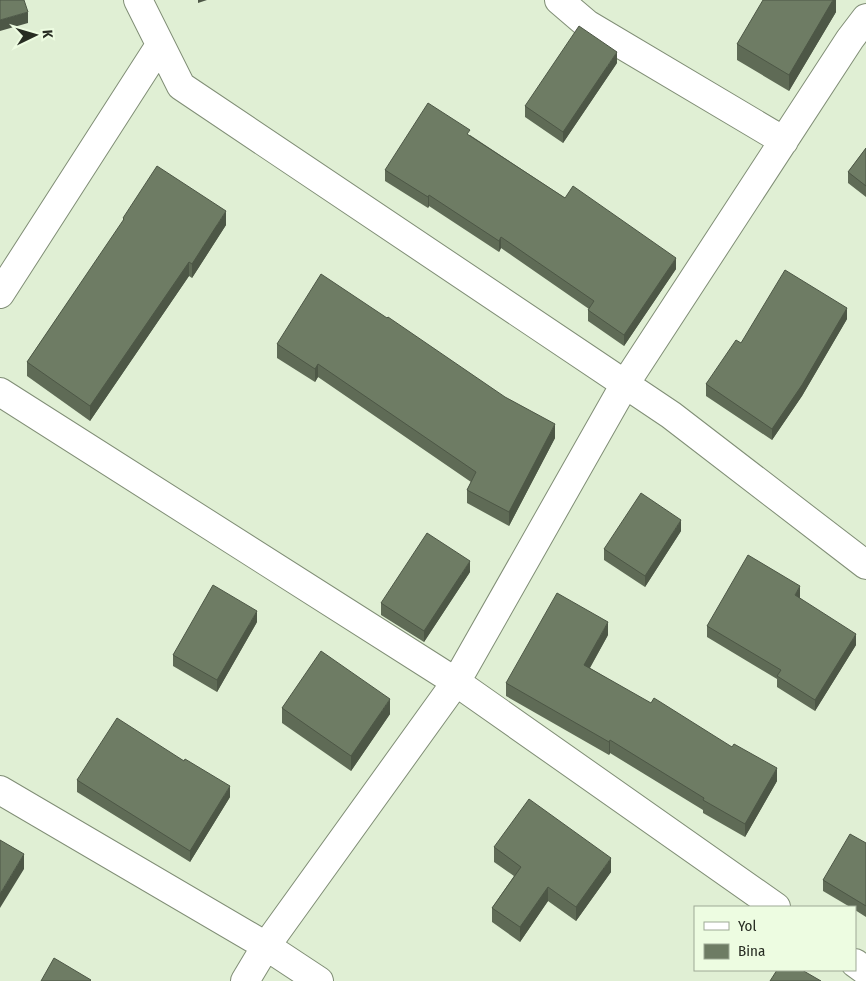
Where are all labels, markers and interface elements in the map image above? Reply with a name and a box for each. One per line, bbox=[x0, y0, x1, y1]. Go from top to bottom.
north arrow bbox=[10, 10, 60, 60]
text: K bbox=[39, 29, 56, 40]
legend bbox=[694, 906, 856, 971]
text: Yol bbox=[738, 917, 756, 935]
text: Bina bbox=[738, 942, 765, 960]

